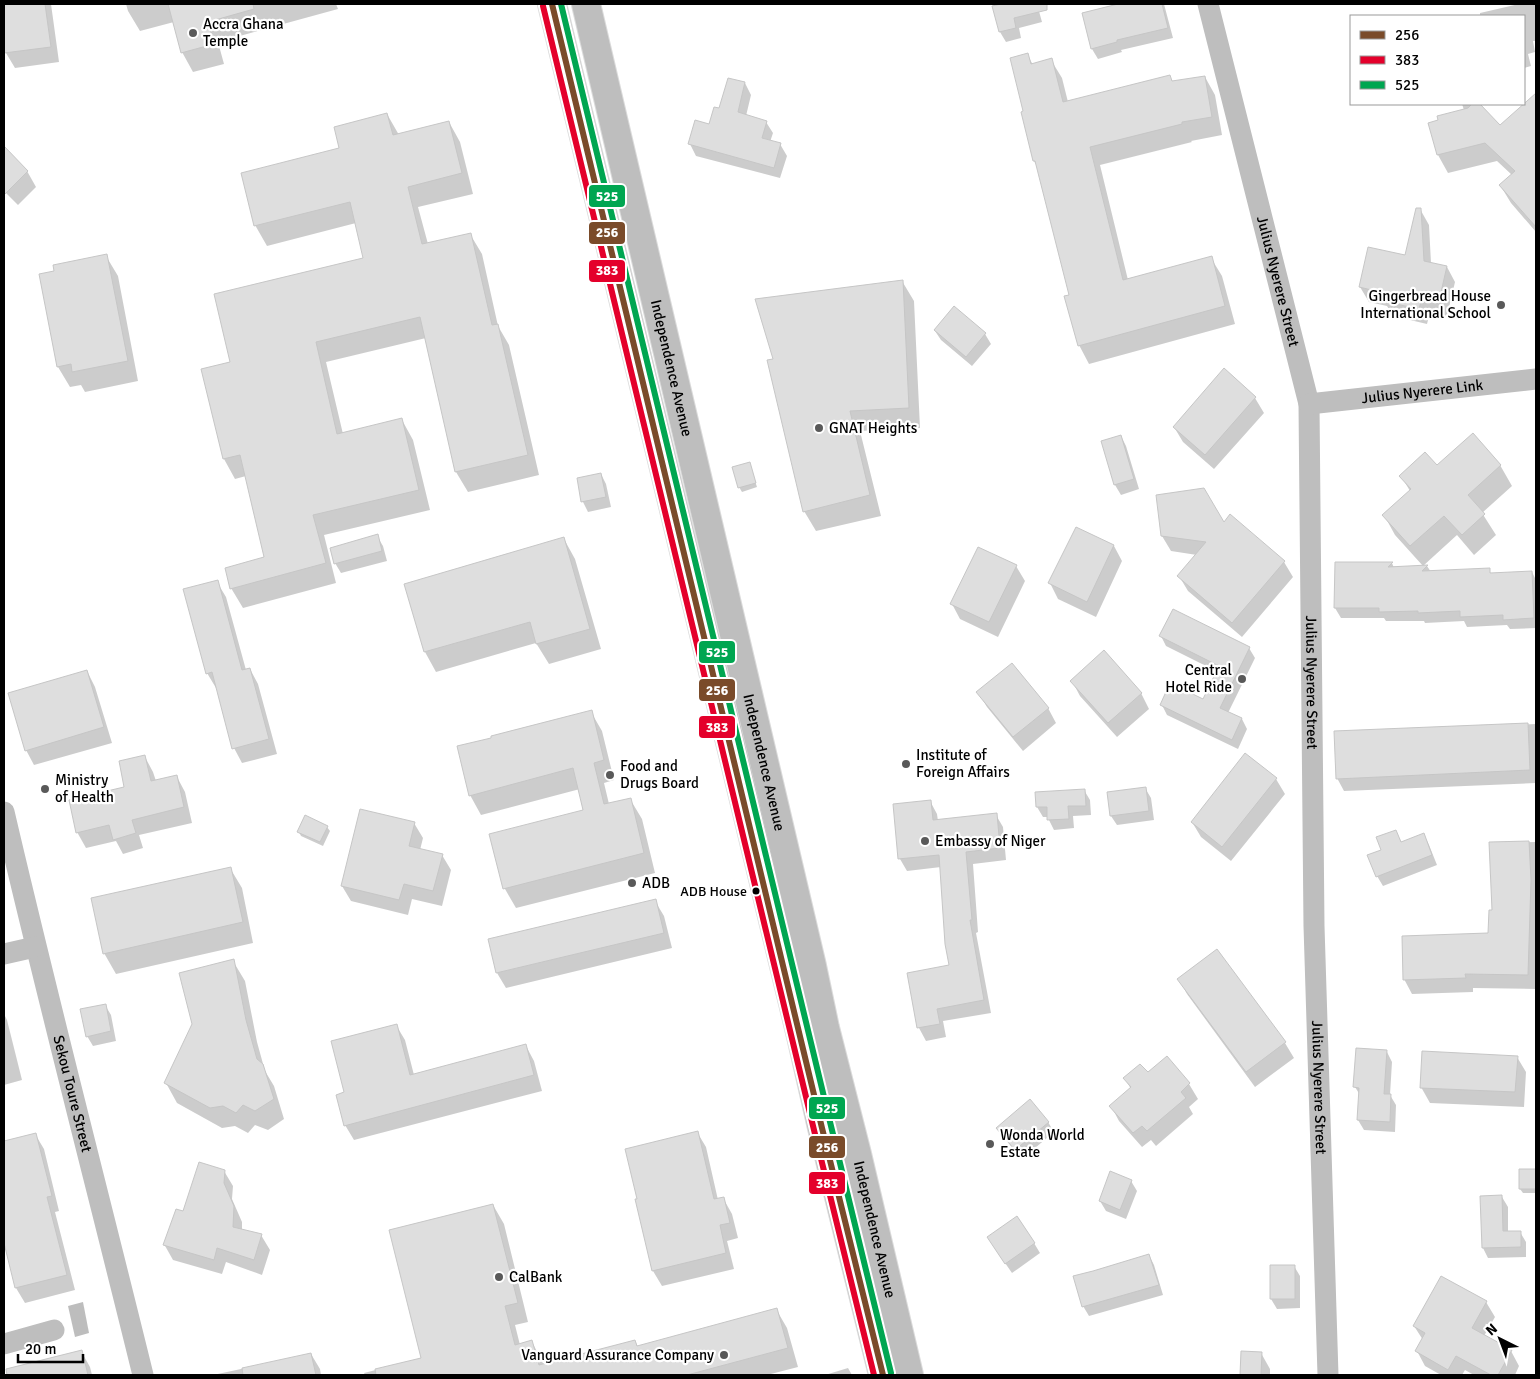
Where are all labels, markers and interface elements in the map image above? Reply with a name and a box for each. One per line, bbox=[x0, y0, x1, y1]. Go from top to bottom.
place label: Accra Ghana Temple bbox=[203, 15, 284, 50]
legend bbox=[1350, 15, 1525, 105]
text: 256 bbox=[1395, 26, 1419, 44]
marker: Accra Ghana Temple bbox=[187, 27, 199, 39]
text: 383 bbox=[1395, 51, 1419, 69]
text: 525 bbox=[1395, 76, 1419, 94]
line badge: 525 bbox=[588, 184, 626, 208]
text: 525 bbox=[596, 188, 618, 205]
street label: Julius Nyerere Street bbox=[1253, 214, 1303, 348]
line badge: 256 bbox=[588, 221, 626, 245]
text: 256 bbox=[596, 224, 619, 241]
line badge: 383 bbox=[588, 259, 626, 283]
text: 383 bbox=[596, 262, 618, 279]
place label: Gingerbread House International School bbox=[1360, 287, 1491, 322]
street label: Independence Avenue bbox=[647, 298, 696, 438]
marker: Gingerbread House International School bbox=[1495, 299, 1507, 311]
street label: Julius Nyerere Link bbox=[1361, 376, 1485, 407]
place label: GNAT Heights bbox=[829, 419, 918, 437]
marker: GNAT Heights bbox=[813, 422, 825, 434]
street label: Julius Nyerere Street bbox=[1302, 615, 1321, 750]
line badge: 525 bbox=[698, 640, 736, 664]
text: 525 bbox=[706, 644, 728, 661]
place label: Central Hotel Ride bbox=[1165, 661, 1232, 696]
marker: Central Hotel Ride bbox=[1236, 673, 1248, 685]
line badge: 256 bbox=[698, 678, 736, 702]
text: 256 bbox=[706, 682, 729, 699]
street label: Independence Avenue bbox=[739, 692, 789, 833]
line badge: 383 bbox=[698, 715, 736, 739]
text: 383 bbox=[706, 719, 728, 736]
place label: Institute of Foreign Affairs bbox=[916, 746, 1010, 781]
place label: Food and Drugs Board bbox=[620, 757, 699, 792]
marker: Institute of Foreign Affairs bbox=[900, 758, 912, 770]
marker: Food and Drugs Board bbox=[604, 769, 616, 781]
place label: Ministry of Health bbox=[55, 771, 114, 806]
marker: Ministry of Health bbox=[39, 783, 51, 795]
place label: Embassy of Niger bbox=[935, 832, 1046, 850]
marker: Embassy of Niger bbox=[919, 835, 931, 847]
place label: ADB bbox=[642, 874, 670, 892]
marker: ADB bbox=[626, 877, 638, 889]
place label: ADB House bbox=[680, 883, 747, 900]
marker: ADB House bbox=[751, 886, 761, 896]
street label: Julius Nyerere Street bbox=[1308, 1020, 1330, 1155]
street label: Sekou Toure Street bbox=[49, 1033, 96, 1154]
line badge: 525 bbox=[808, 1096, 846, 1120]
text: 525 bbox=[816, 1100, 838, 1117]
place label: Wonda World Estate bbox=[1000, 1126, 1085, 1161]
line badge: 256 bbox=[808, 1135, 846, 1159]
marker: Wonda World Estate bbox=[984, 1138, 996, 1150]
text: 256 bbox=[816, 1139, 839, 1156]
street label: Independence Avenue bbox=[850, 1159, 900, 1300]
line badge: 383 bbox=[808, 1171, 846, 1195]
text: 383 bbox=[816, 1175, 838, 1192]
place label: CalBank bbox=[509, 1268, 563, 1286]
marker: CalBank bbox=[493, 1271, 505, 1283]
north arrow bbox=[1475, 1314, 1525, 1364]
text: N bbox=[1482, 1320, 1501, 1339]
scale bar bbox=[18, 1332, 82, 1364]
text: 20 m bbox=[25, 1340, 56, 1358]
place label: Vanguard Assurance Company bbox=[521, 1346, 714, 1364]
marker: Vanguard Assurance Company bbox=[718, 1349, 730, 1361]

